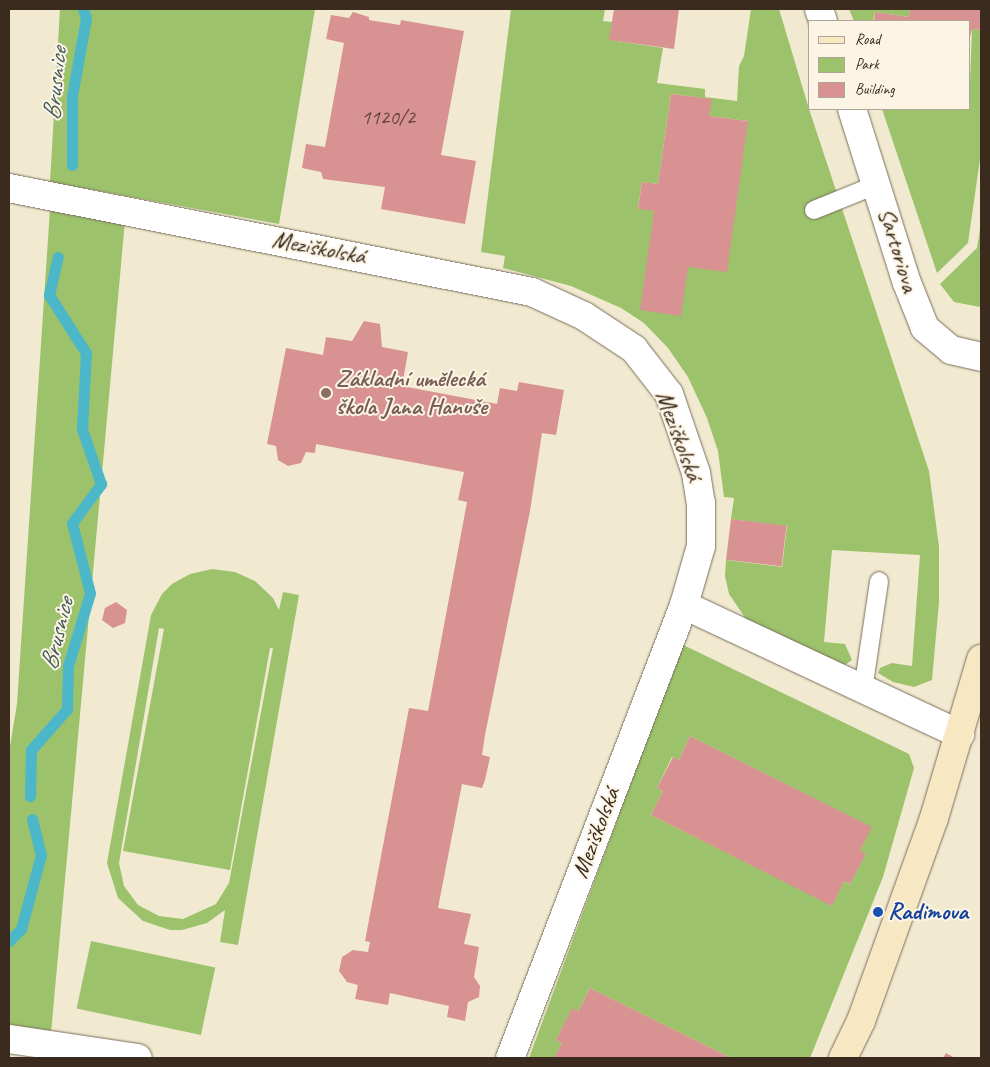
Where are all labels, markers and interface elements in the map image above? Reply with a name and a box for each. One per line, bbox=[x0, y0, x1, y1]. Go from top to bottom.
legend bbox=[808, 20, 970, 110]
text: Road bbox=[855, 30, 880, 49]
water label: Brusnice bbox=[36, 46, 74, 122]
text: Park bbox=[855, 55, 879, 74]
text: Building bbox=[855, 80, 894, 99]
house number: 1120/2 bbox=[361, 104, 415, 130]
street label: Sartoriova bbox=[872, 205, 924, 295]
street label: Meziškolská bbox=[270, 225, 368, 271]
place label: Základní umělecká škola Jana Hanuše bbox=[336, 365, 487, 421]
marker: Základní umělecká škola Jana Hanuše bbox=[320, 387, 332, 399]
street label: Meziškolská bbox=[649, 387, 709, 485]
water label: Brusnice bbox=[34, 595, 80, 673]
street label: Meziškolská bbox=[566, 784, 626, 882]
place label: Radimova bbox=[888, 898, 968, 926]
marker: Radimova bbox=[872, 906, 884, 918]

